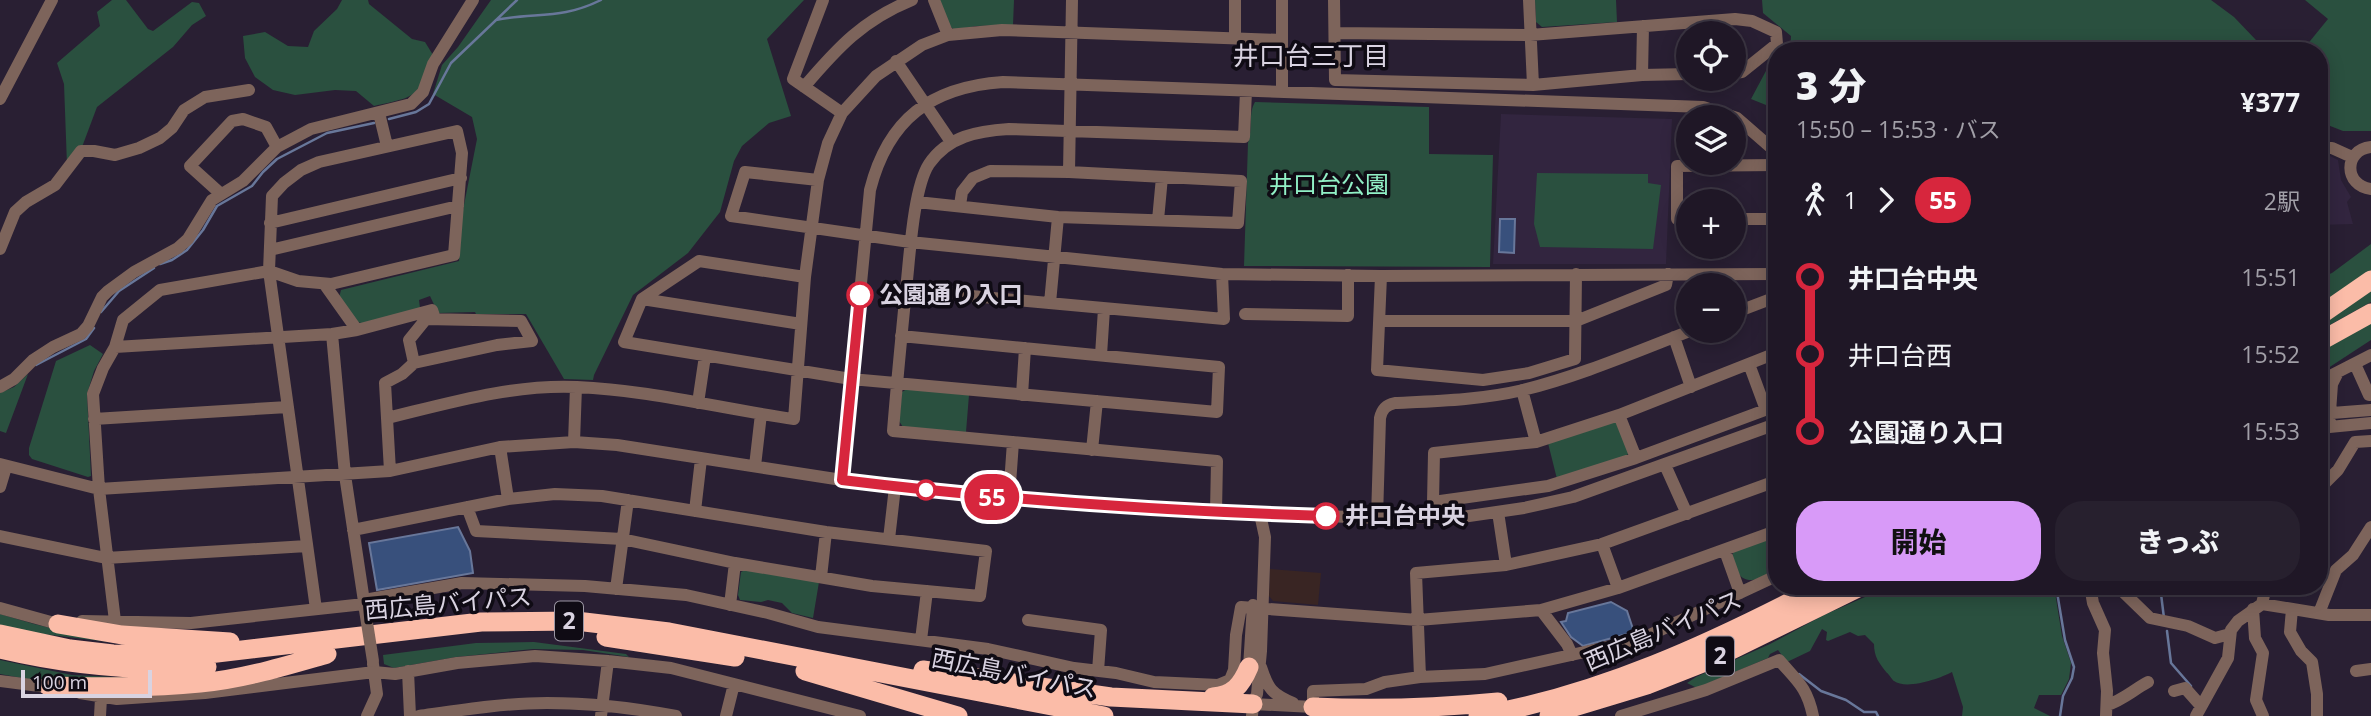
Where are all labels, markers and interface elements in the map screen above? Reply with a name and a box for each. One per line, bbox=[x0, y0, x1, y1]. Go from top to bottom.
map controls bbox=[1676, 21, 1746, 343]
button: locate bbox=[1676, 21, 1746, 91]
district label: 井口台三丁目 bbox=[1233, 37, 1389, 73]
text: 3 分 bbox=[1796, 59, 1866, 111]
text: ¥377 bbox=[2241, 84, 2300, 120]
button: layers bbox=[1676, 105, 1746, 175]
text: 15:50 – 15:53 · バス bbox=[1796, 113, 2001, 145]
park label: 井口台公園 bbox=[1269, 167, 1389, 200]
icon: walk bbox=[1796, 181, 1834, 219]
icon: forward bbox=[1867, 181, 1905, 219]
text: 55 bbox=[1929, 183, 1957, 216]
text: 1 bbox=[1844, 184, 1857, 216]
text: 2駅 bbox=[2264, 185, 2300, 217]
button: + bbox=[1676, 189, 1746, 259]
text: 井口台中央 bbox=[1848, 260, 1978, 296]
text: 15:51 bbox=[2241, 261, 2300, 293]
button: − bbox=[1676, 273, 1746, 343]
place label: 公園通り入口 bbox=[879, 277, 1023, 310]
marker: 公園通り入口 bbox=[847, 282, 873, 308]
text: 井口台西 bbox=[1848, 337, 1952, 373]
text: 15:52 bbox=[2241, 338, 2300, 370]
text: 公園通り入口 bbox=[1848, 414, 2004, 450]
text: 15:53 bbox=[2241, 415, 2300, 447]
line badge: 55 bbox=[960, 474, 1024, 520]
unlabelled marker bbox=[916, 480, 936, 500]
text: 55 bbox=[978, 480, 1006, 513]
place label: 井口台中央 bbox=[1345, 498, 1465, 531]
button: 開始 bbox=[1796, 501, 2041, 581]
button: きっぷ bbox=[2055, 501, 2300, 581]
marker: 井口台中央 bbox=[1313, 503, 1339, 529]
street label: 西広島バイパス bbox=[363, 579, 533, 626]
street label: 西広島バイパス bbox=[1579, 582, 1746, 678]
road number: 2 bbox=[555, 601, 583, 640]
road number: 2 bbox=[1706, 636, 1734, 676]
street label: 西広島バイパス bbox=[929, 640, 1100, 705]
scale bar bbox=[21, 667, 152, 699]
text: 100 m bbox=[32, 669, 87, 695]

